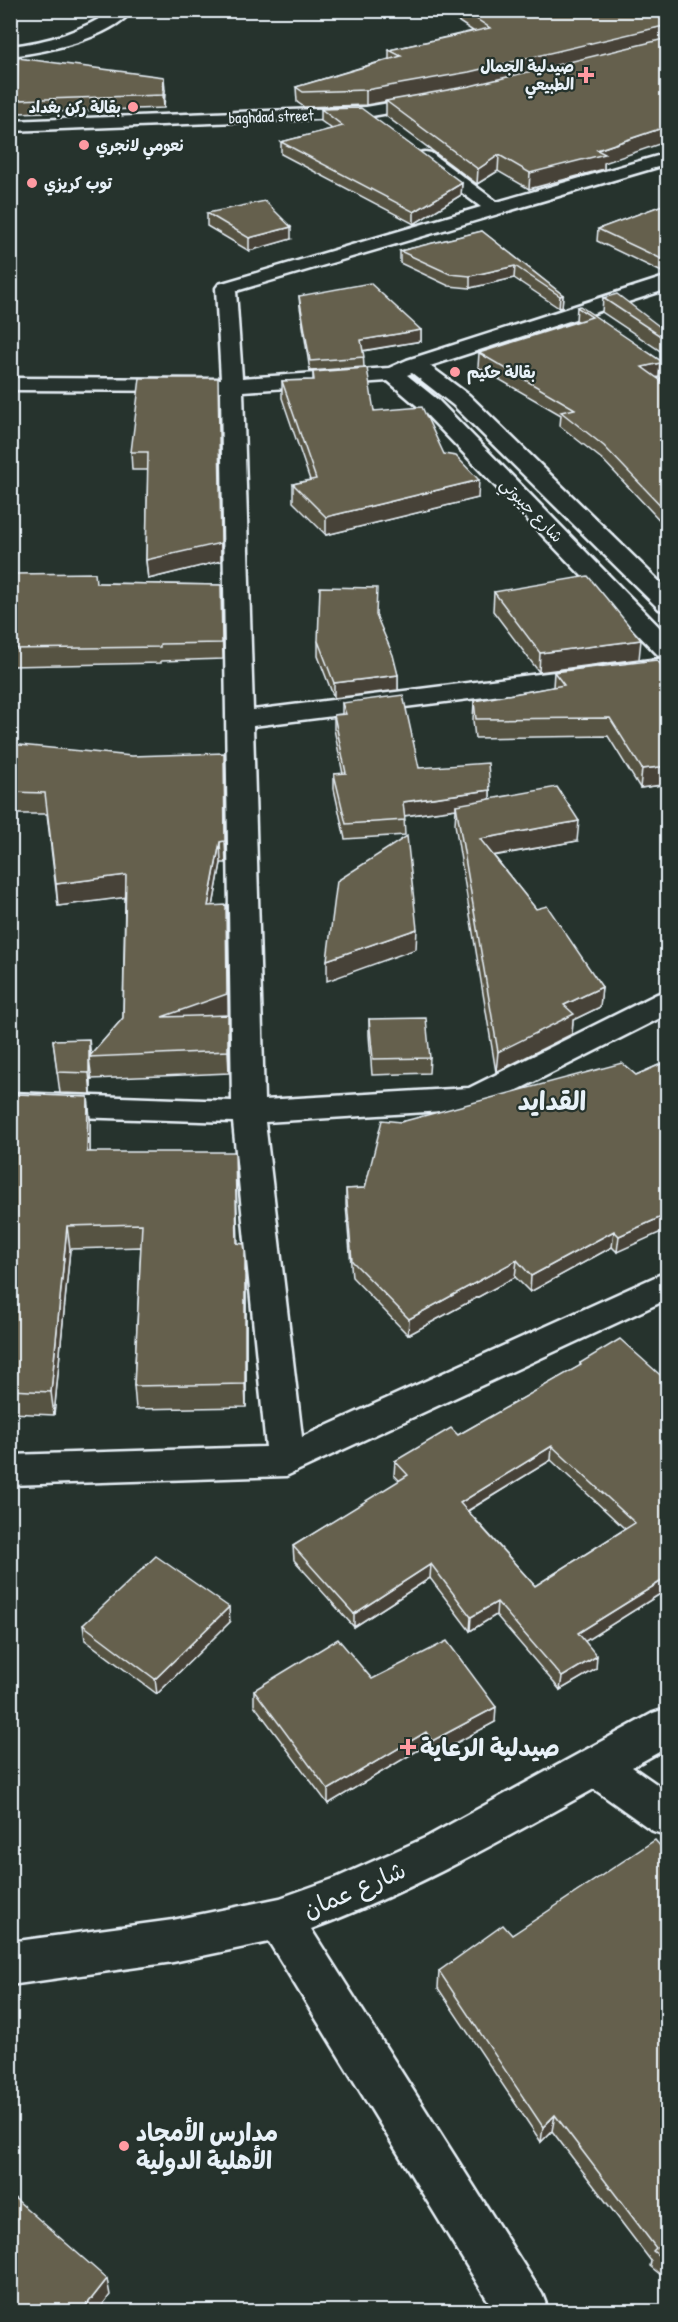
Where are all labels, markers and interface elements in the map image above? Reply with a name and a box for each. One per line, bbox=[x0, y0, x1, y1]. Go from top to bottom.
place label: صيدلية الجمال الطبيعي bbox=[480, 55, 574, 99]
marker: صيدلية الجمال الطبيعي bbox=[579, 68, 593, 82]
place label: بقالة ركن بغداد bbox=[29, 96, 121, 118]
marker: بقالة ركن بغداد bbox=[126, 100, 140, 114]
street label: baghdad street bbox=[228, 104, 314, 128]
place label: نعومي لانجري bbox=[96, 134, 185, 160]
marker: نعومي لانجري bbox=[77, 138, 91, 152]
place label: توب كريزي bbox=[44, 172, 113, 196]
marker: توب كريزي bbox=[25, 176, 39, 190]
place label: بقالة حكيم bbox=[467, 361, 536, 385]
marker: بقالة حكيم bbox=[448, 365, 462, 379]
street label: شارع جيبوتي bbox=[493, 473, 568, 550]
district label: القدايد bbox=[518, 1083, 586, 1118]
place label: صيدلية الرعاية bbox=[420, 1731, 560, 1763]
marker: صيدلية الرعاية bbox=[401, 1740, 415, 1754]
street label: شارع عمان bbox=[298, 1853, 411, 1927]
place label: مدارس الأمجاد الأهلية الدولية bbox=[136, 2116, 278, 2176]
marker: مدارس الأمجاد الأهلية الدولية bbox=[117, 2139, 131, 2153]

